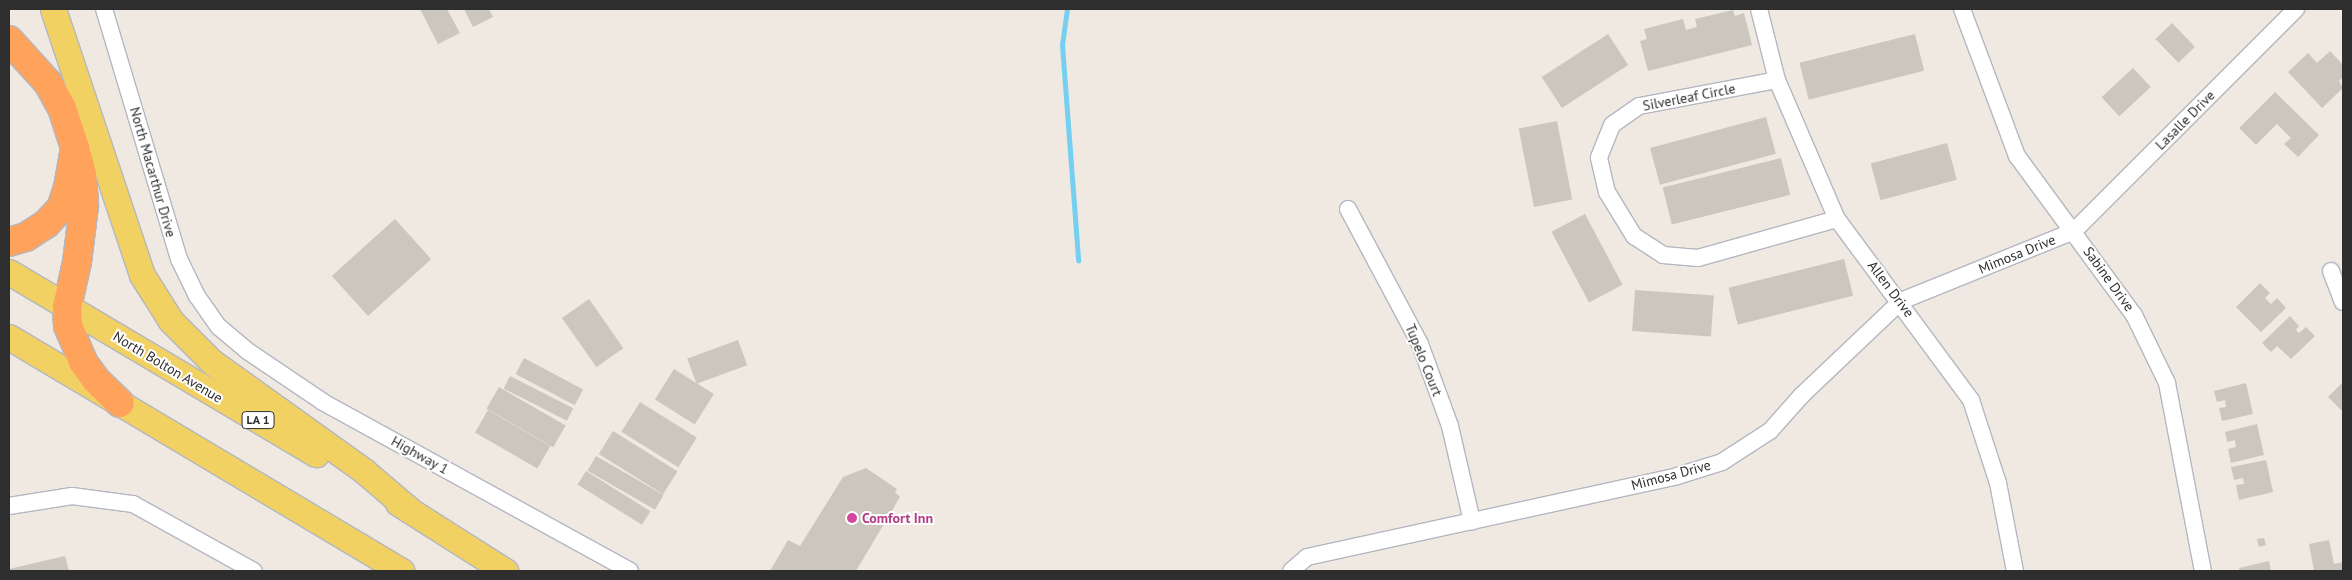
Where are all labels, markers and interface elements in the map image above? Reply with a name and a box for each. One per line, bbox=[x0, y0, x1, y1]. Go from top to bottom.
street label: Silverleaf Circle bbox=[1641, 80, 1737, 114]
street label: Lasalle Drive bbox=[2152, 87, 2218, 153]
street label: North Macarthur Drive bbox=[126, 105, 180, 239]
street label: Mimosa Drive bbox=[1976, 231, 2058, 277]
street label: Sabine Drive bbox=[2080, 243, 2138, 315]
street label: Allen Drive bbox=[1864, 257, 1918, 321]
street label: Tupelo Court bbox=[1402, 321, 1446, 399]
street label: North Bolton Avenue bbox=[110, 328, 226, 406]
road number: LA 1 bbox=[240, 410, 276, 430]
street label: Highway 1 bbox=[388, 432, 452, 478]
street label: Mimosa Drive bbox=[1629, 456, 1713, 494]
place label: Comfort Inn bbox=[862, 510, 933, 526]
marker: Comfort Inn bbox=[846, 512, 858, 524]

